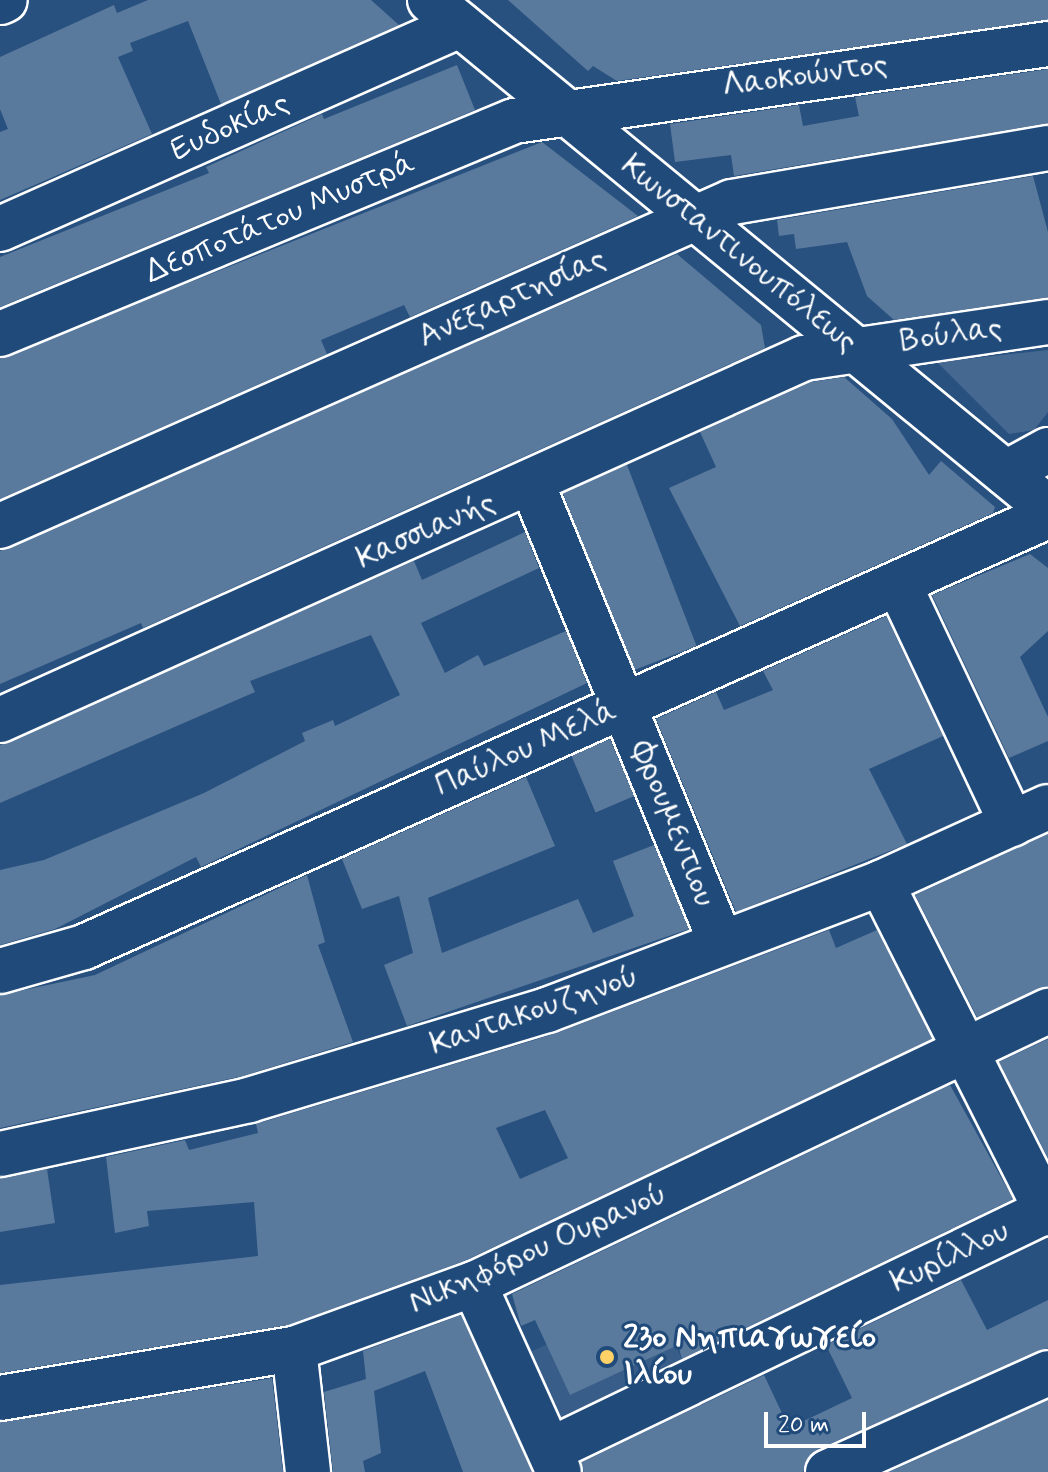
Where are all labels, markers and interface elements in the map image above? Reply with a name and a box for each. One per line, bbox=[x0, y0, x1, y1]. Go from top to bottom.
street label: Λαοκοώντος bbox=[720, 45, 890, 107]
street label: Ευδοκίας bbox=[165, 84, 295, 170]
street label: Δεσποτάτου Μυστρά bbox=[139, 144, 421, 292]
street label: Κωνσταντινουπόλεως bbox=[613, 147, 865, 361]
street label: Ανεξαρτησίας bbox=[412, 240, 612, 356]
street label: Βούλας bbox=[897, 309, 1005, 361]
street label: Κασσιανής bbox=[351, 483, 501, 579]
street label: Παύλου Μελά bbox=[429, 692, 623, 806]
street label: Φρουμεντιου bbox=[622, 736, 724, 912]
street label: Καντακουζηνού bbox=[425, 957, 643, 1065]
street label: Νικηφόρου Ουρανού bbox=[403, 1175, 673, 1323]
street label: Κυρίλλου bbox=[884, 1212, 1016, 1302]
place label: 23ο Νηπιαγωγείο Ιλίου bbox=[623, 1320, 876, 1395]
marker: 23ο Νηπιαγωγείο Ιλίου bbox=[598, 1348, 616, 1366]
scale bar bbox=[768, 1396, 870, 1446]
text: 20 m bbox=[778, 1410, 829, 1441]

